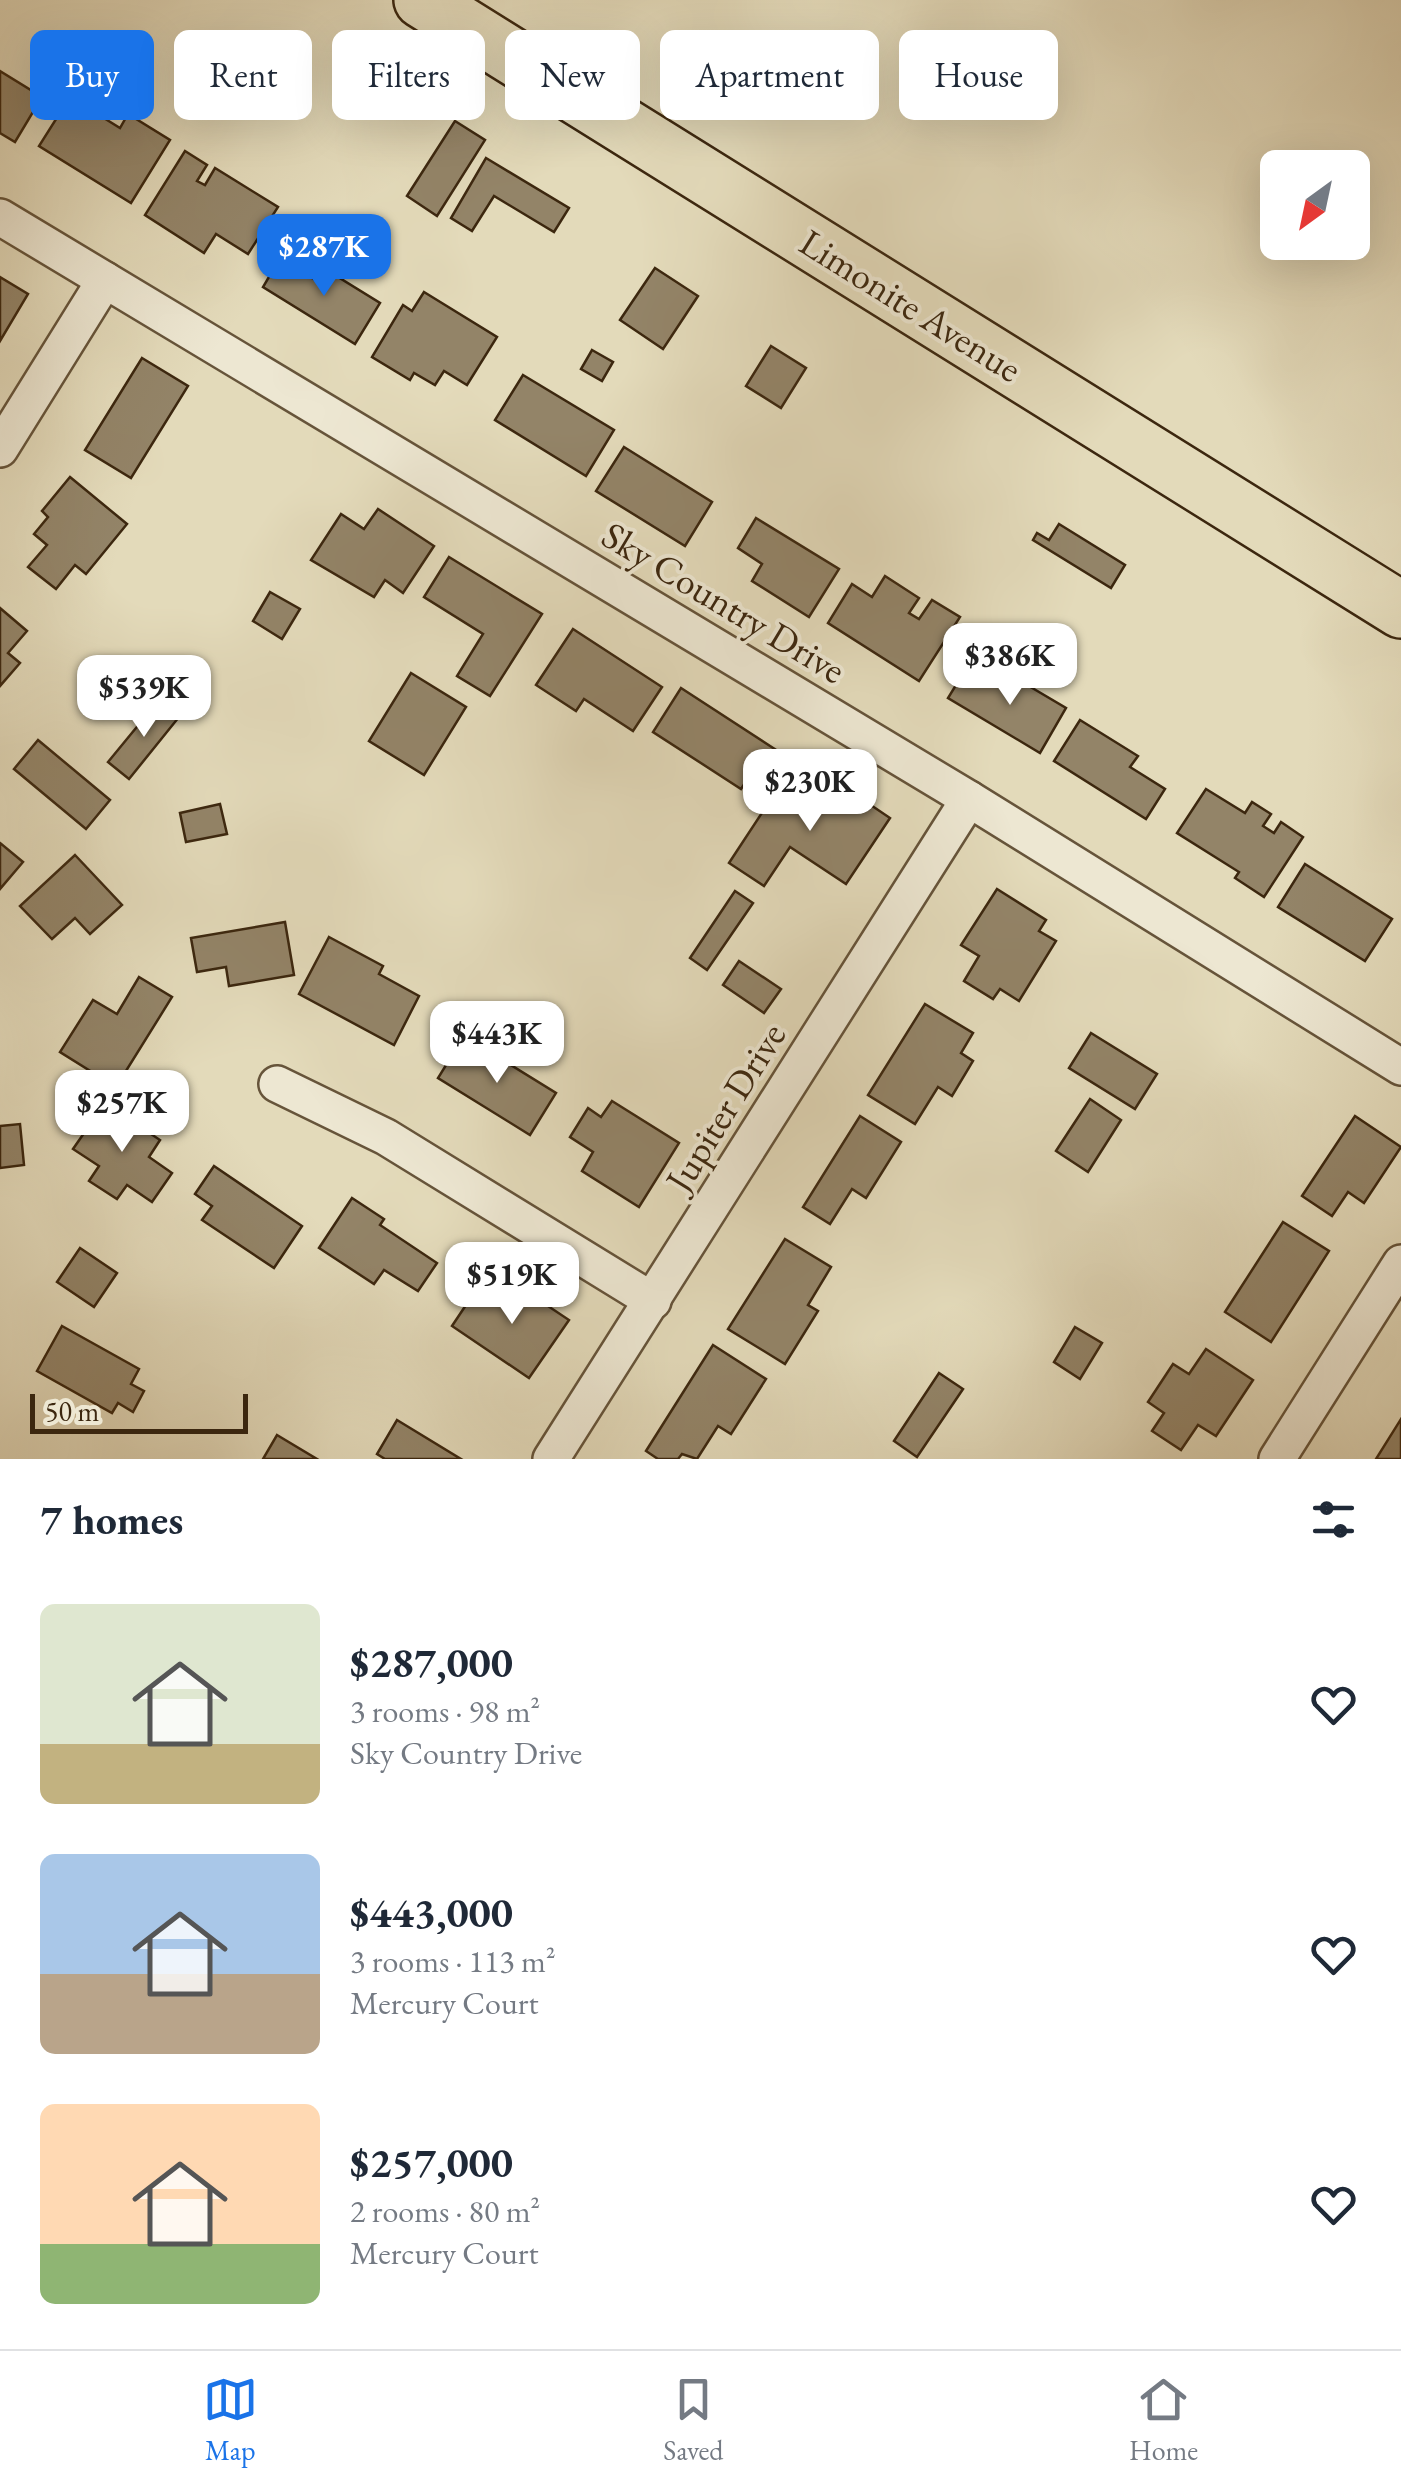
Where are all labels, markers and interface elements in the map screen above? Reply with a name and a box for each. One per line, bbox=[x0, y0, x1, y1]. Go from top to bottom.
chip: Buy bbox=[30, 30, 154, 120]
chip: Rent bbox=[174, 30, 312, 120]
chip: Filters bbox=[332, 30, 485, 120]
chip: New bbox=[505, 30, 640, 120]
chip: Apartment bbox=[660, 30, 879, 120]
chip: House bbox=[899, 30, 1058, 120]
north arrow bbox=[1260, 150, 1370, 260]
map controls bbox=[1260, 150, 1370, 260]
pin: $287K bbox=[254, 214, 394, 299]
street label: Limonite Avenue bbox=[791, 217, 1031, 393]
text: $287K bbox=[279, 225, 369, 267]
street label: Sky Country Drive bbox=[593, 510, 855, 694]
pin: $386K bbox=[940, 623, 1080, 708]
text: $386K bbox=[965, 634, 1055, 676]
pin: $539K bbox=[74, 655, 214, 740]
text: $539K bbox=[99, 666, 189, 708]
pin: $230K bbox=[740, 749, 880, 834]
text: $230K bbox=[765, 760, 855, 802]
pin: $443K bbox=[427, 1001, 567, 1086]
text: $443K bbox=[452, 1012, 542, 1054]
street label: Jupiter Drive bbox=[652, 1013, 796, 1203]
pin: $257K bbox=[52, 1070, 192, 1155]
text: $257K bbox=[77, 1081, 167, 1123]
pin: $519K bbox=[442, 1242, 582, 1327]
text: $519K bbox=[467, 1253, 557, 1295]
scale bar bbox=[30, 1389, 248, 1434]
text: 50 m bbox=[45, 1393, 99, 1429]
text: 7 homes bbox=[40, 1492, 183, 1547]
icon: filters bbox=[1306, 1492, 1361, 1547]
text: $287,000 bbox=[350, 1635, 513, 1690]
icon: home bbox=[120, 1644, 240, 1764]
icon: heart bbox=[1306, 1677, 1361, 1732]
text: 3 rooms · 98 m² bbox=[350, 1690, 540, 1732]
text: Sky Country Drive bbox=[350, 1732, 582, 1774]
text: $443,000 bbox=[350, 1885, 513, 1940]
icon: home bbox=[120, 1894, 240, 2014]
icon: heart bbox=[1306, 1927, 1361, 1982]
text: 3 rooms · 113 m² bbox=[350, 1940, 556, 1982]
text: Mercury Court bbox=[350, 1982, 539, 2024]
text: $257,000 bbox=[350, 2135, 513, 2190]
icon: home bbox=[120, 2144, 240, 2264]
icon: heart bbox=[1306, 2177, 1361, 2232]
text: 2 rooms · 80 m² bbox=[350, 2190, 540, 2232]
text: Mercury Court bbox=[350, 2232, 539, 2274]
tab: Map bbox=[203, 2372, 258, 2468]
tab: Saved bbox=[663, 2372, 723, 2468]
tab: Home bbox=[1129, 2372, 1198, 2468]

